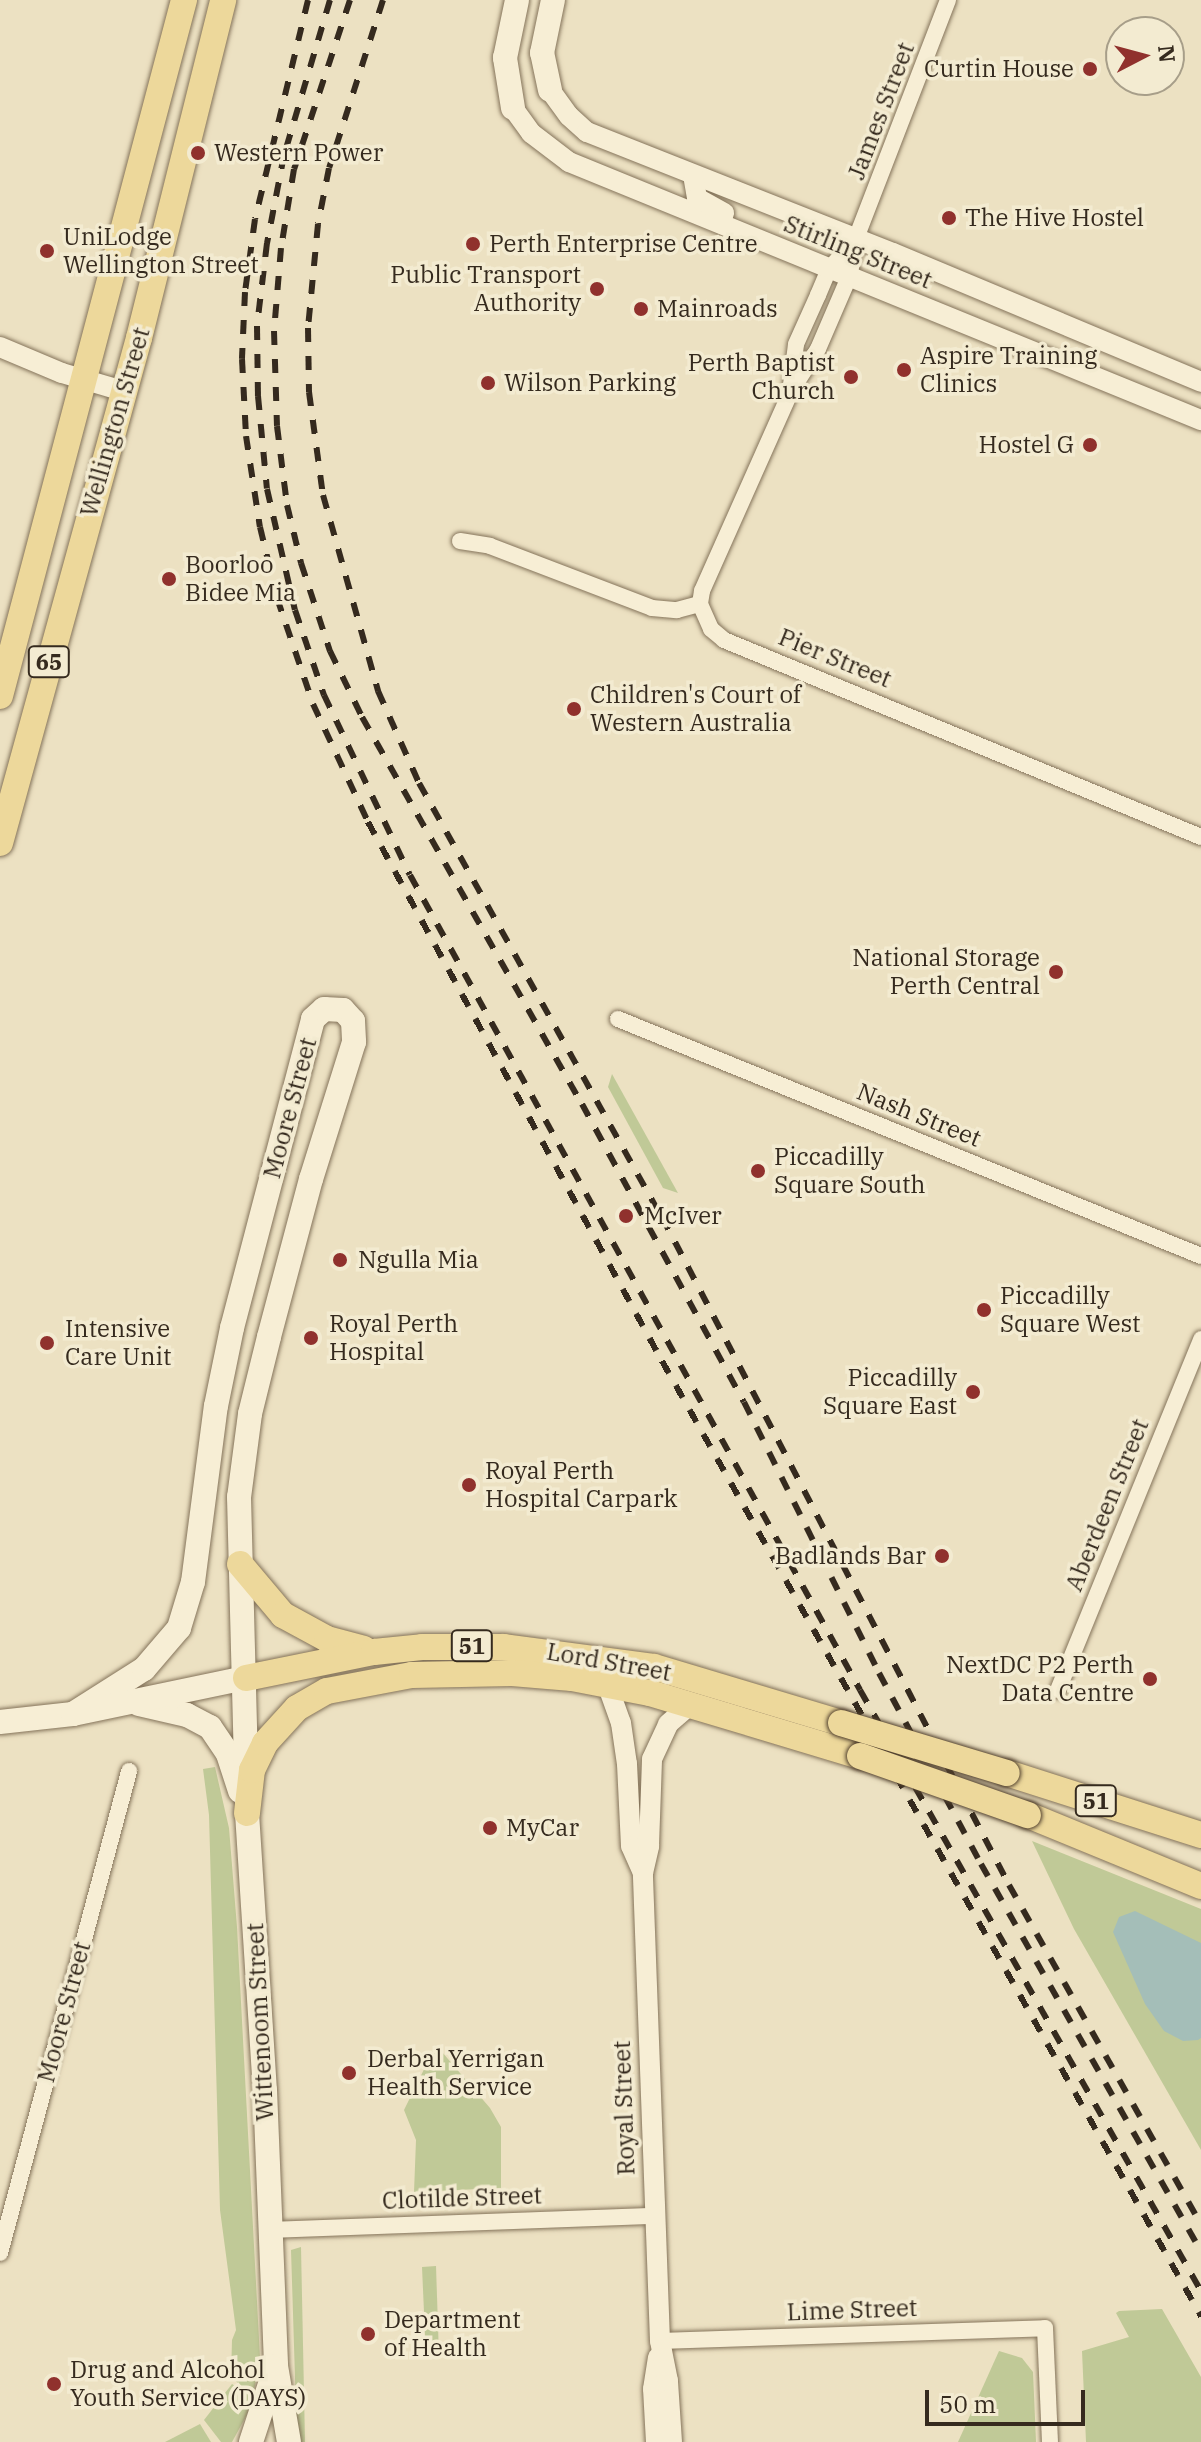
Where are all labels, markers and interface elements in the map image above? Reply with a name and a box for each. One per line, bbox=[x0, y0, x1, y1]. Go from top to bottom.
north arrow bbox=[1105, 16, 1185, 96]
street label: James Street bbox=[842, 38, 920, 184]
text: N bbox=[1152, 43, 1183, 64]
place label: Curtin House bbox=[924, 55, 1074, 83]
marker: Curtin House bbox=[1081, 60, 1099, 78]
place label: Western Power bbox=[214, 139, 383, 167]
marker: Western Power bbox=[189, 144, 207, 162]
place label: The Hive Hostel bbox=[965, 204, 1144, 232]
street label: Stirling Street bbox=[780, 209, 936, 295]
marker: The Hive Hostel bbox=[940, 209, 958, 227]
place label: UniLodge Wellington Street bbox=[63, 223, 259, 279]
place label: Perth Enterprise Centre bbox=[489, 230, 758, 258]
marker: Perth Enterprise Centre bbox=[464, 235, 482, 253]
marker: UniLodge Wellington Street bbox=[38, 242, 56, 260]
place label: Public Transport Authority bbox=[390, 261, 581, 317]
marker: Public Transport Authority bbox=[588, 280, 606, 298]
place label: Mainroads bbox=[657, 295, 778, 323]
marker: Mainroads bbox=[632, 300, 650, 318]
street label: Wellington Street bbox=[74, 324, 156, 520]
place label: Aspire Training Clinics bbox=[920, 342, 1097, 398]
place label: Perth Baptist Church bbox=[688, 349, 835, 405]
marker: Aspire Training Clinics bbox=[895, 361, 913, 379]
marker: Perth Baptist Church bbox=[842, 368, 860, 386]
place label: Wilson Parking bbox=[504, 369, 676, 397]
marker: Wilson Parking bbox=[479, 374, 497, 392]
place label: Hostel G bbox=[979, 431, 1074, 459]
marker: Hostel G bbox=[1081, 436, 1099, 454]
place label: Boorloo Bidee Mia bbox=[185, 551, 296, 607]
marker: Boorloo Bidee Mia bbox=[160, 570, 178, 588]
street label: Pier Street bbox=[774, 622, 896, 694]
road number: 65 bbox=[27, 644, 71, 680]
place label: Children's Court of Western Australia bbox=[590, 681, 801, 737]
marker: Children's Court of Western Australia bbox=[565, 700, 583, 718]
place label: National Storage Perth Central bbox=[852, 944, 1040, 1000]
marker: National Storage Perth Central bbox=[1047, 963, 1065, 981]
street label: Moore Street bbox=[257, 1034, 323, 1182]
street label: Nash Street bbox=[853, 1077, 985, 1153]
place label: Piccadilly Square South bbox=[774, 1143, 925, 1199]
marker: Piccadilly Square South bbox=[749, 1162, 767, 1180]
place label: McIver bbox=[644, 1202, 722, 1230]
marker: McIver bbox=[615, 1205, 637, 1227]
place label: Ngulla Mia bbox=[358, 1246, 479, 1274]
marker: Ngulla Mia bbox=[329, 1249, 351, 1271]
place label: Piccadilly Square West bbox=[1000, 1282, 1141, 1338]
marker: Piccadilly Square West bbox=[975, 1301, 993, 1319]
place label: Royal Perth Hospital bbox=[329, 1310, 458, 1366]
place label: Intensive Care Unit bbox=[65, 1315, 172, 1371]
marker: Royal Perth Hospital bbox=[300, 1327, 322, 1349]
marker: Intensive Care Unit bbox=[36, 1332, 58, 1354]
place label: Piccadilly Square East bbox=[823, 1364, 957, 1420]
marker: Piccadilly Square East bbox=[964, 1383, 982, 1401]
street label: Aberdeen Street bbox=[1059, 1415, 1155, 1595]
place label: Royal Perth Hospital Carpark bbox=[485, 1457, 678, 1513]
marker: Royal Perth Hospital Carpark bbox=[460, 1476, 478, 1494]
place label: Badlands Bar bbox=[775, 1542, 926, 1570]
marker: Badlands Bar bbox=[933, 1547, 951, 1565]
road number: 51 bbox=[450, 1628, 494, 1664]
street label: Lord Street bbox=[544, 1637, 674, 1687]
place label: NextDC P2 Perth Data Centre bbox=[946, 1651, 1134, 1707]
marker: NextDC P2 Perth Data Centre bbox=[1141, 1670, 1159, 1688]
road number: 51 bbox=[1074, 1783, 1118, 1819]
place label: MyCar bbox=[506, 1814, 579, 1842]
marker: MyCar bbox=[481, 1819, 499, 1837]
street label: Wittenoom Street bbox=[240, 1922, 280, 2122]
street label: Moore Street bbox=[31, 1938, 97, 2086]
street label: Royal Street bbox=[607, 2040, 641, 2176]
place label: Derbal Yerrigan Health Service bbox=[367, 2045, 545, 2101]
marker: Derbal Yerrigan Health Service bbox=[338, 2062, 360, 2084]
street label: Clotilde Street bbox=[382, 2181, 542, 2215]
street label: Lime Street bbox=[786, 2293, 918, 2327]
place label: Department of Health bbox=[384, 2306, 521, 2362]
marker: Department of Health bbox=[359, 2325, 377, 2343]
place label: Drug and Alcohol Youth Service (DAYS) bbox=[70, 2356, 306, 2412]
scale bar bbox=[929, 2374, 1089, 2424]
marker: Drug and Alcohol Youth Service (DAYS) bbox=[45, 2375, 63, 2393]
text: 50 m bbox=[939, 2388, 996, 2420]

